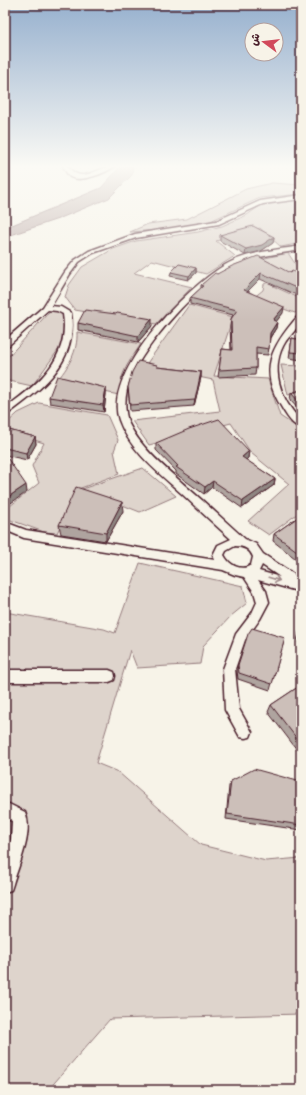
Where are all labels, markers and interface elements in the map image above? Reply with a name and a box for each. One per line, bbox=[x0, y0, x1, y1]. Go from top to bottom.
north arrow bbox=[244, 22, 284, 62]
text: ش bbox=[247, 32, 266, 48]
one-way arrow bbox=[267, 576, 280, 584]

